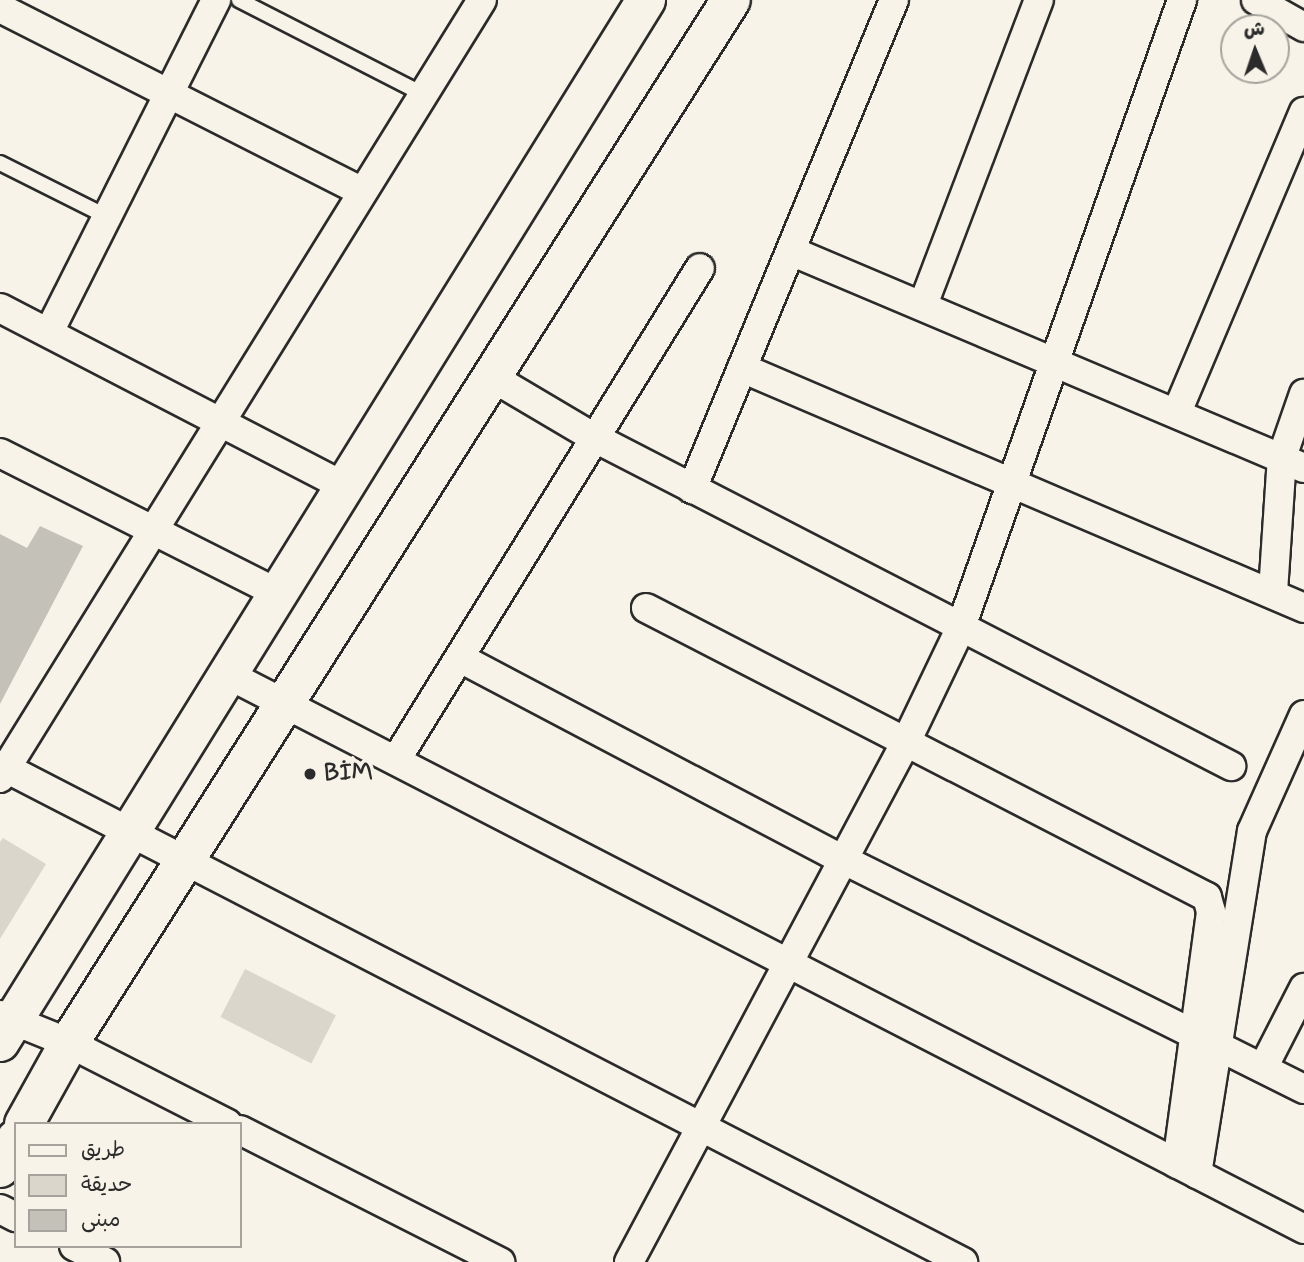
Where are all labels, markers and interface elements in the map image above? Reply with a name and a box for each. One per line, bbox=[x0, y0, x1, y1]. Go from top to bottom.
north arrow bbox=[1220, 14, 1290, 84]
text: ش bbox=[1243, 17, 1265, 42]
place label: BİM bbox=[324, 760, 373, 788]
marker: BİM bbox=[302, 766, 318, 782]
legend bbox=[14, 1122, 242, 1248]
text: طريق bbox=[81, 1136, 125, 1164]
text: حديقة bbox=[81, 1171, 132, 1199]
text: مبنى bbox=[81, 1206, 120, 1234]

